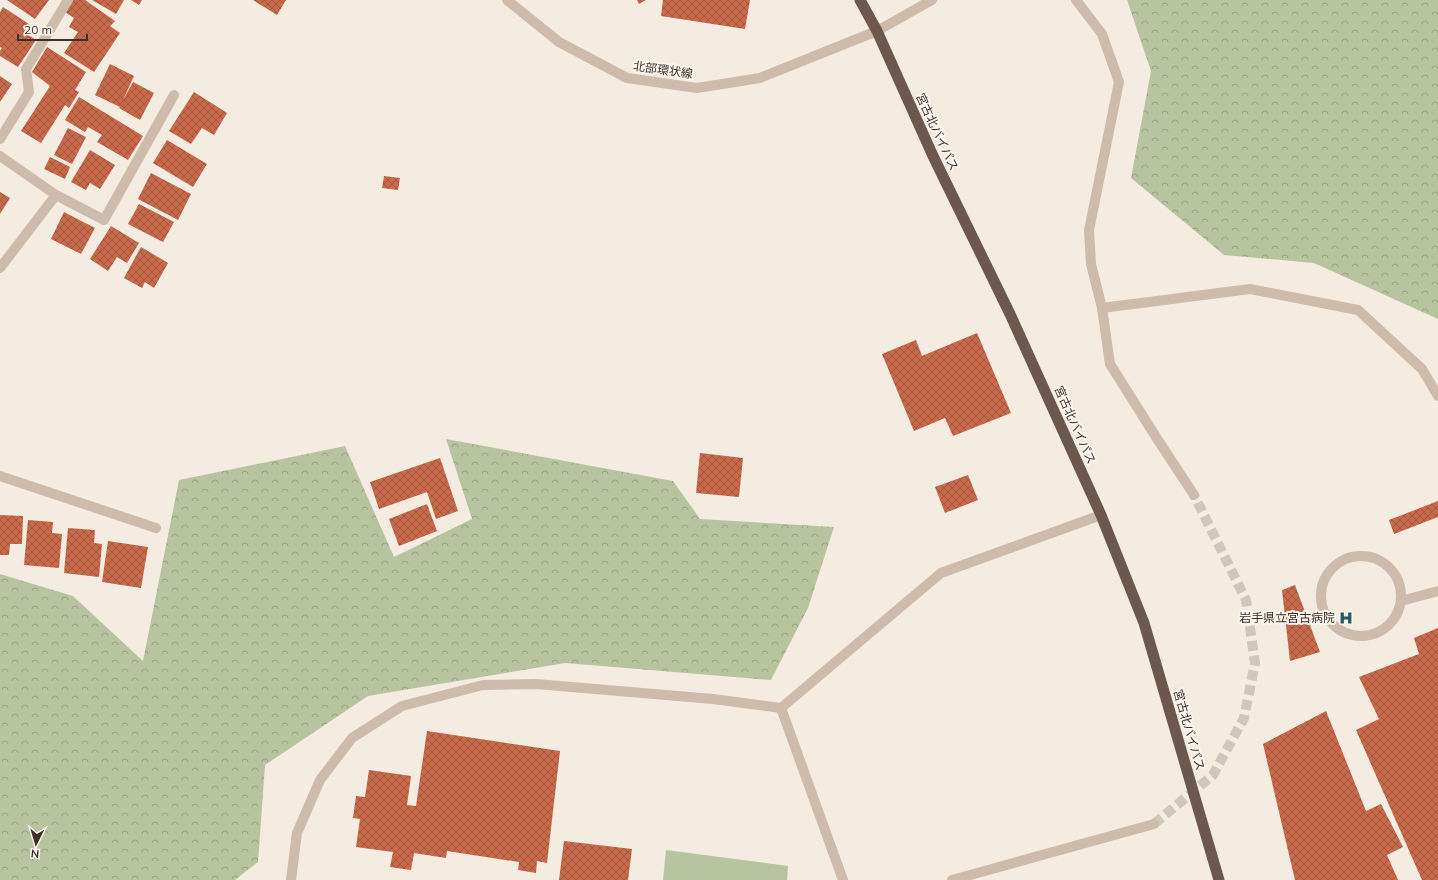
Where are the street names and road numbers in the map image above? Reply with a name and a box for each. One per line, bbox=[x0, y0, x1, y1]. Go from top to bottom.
street label: 北部環状線 bbox=[632, 58, 694, 81]
street label: 宮古北バイパス bbox=[913, 91, 962, 173]
street label: 宮古北バイパス bbox=[1052, 383, 1099, 466]
street label: 宮古北バイパス bbox=[1171, 688, 1208, 772]

